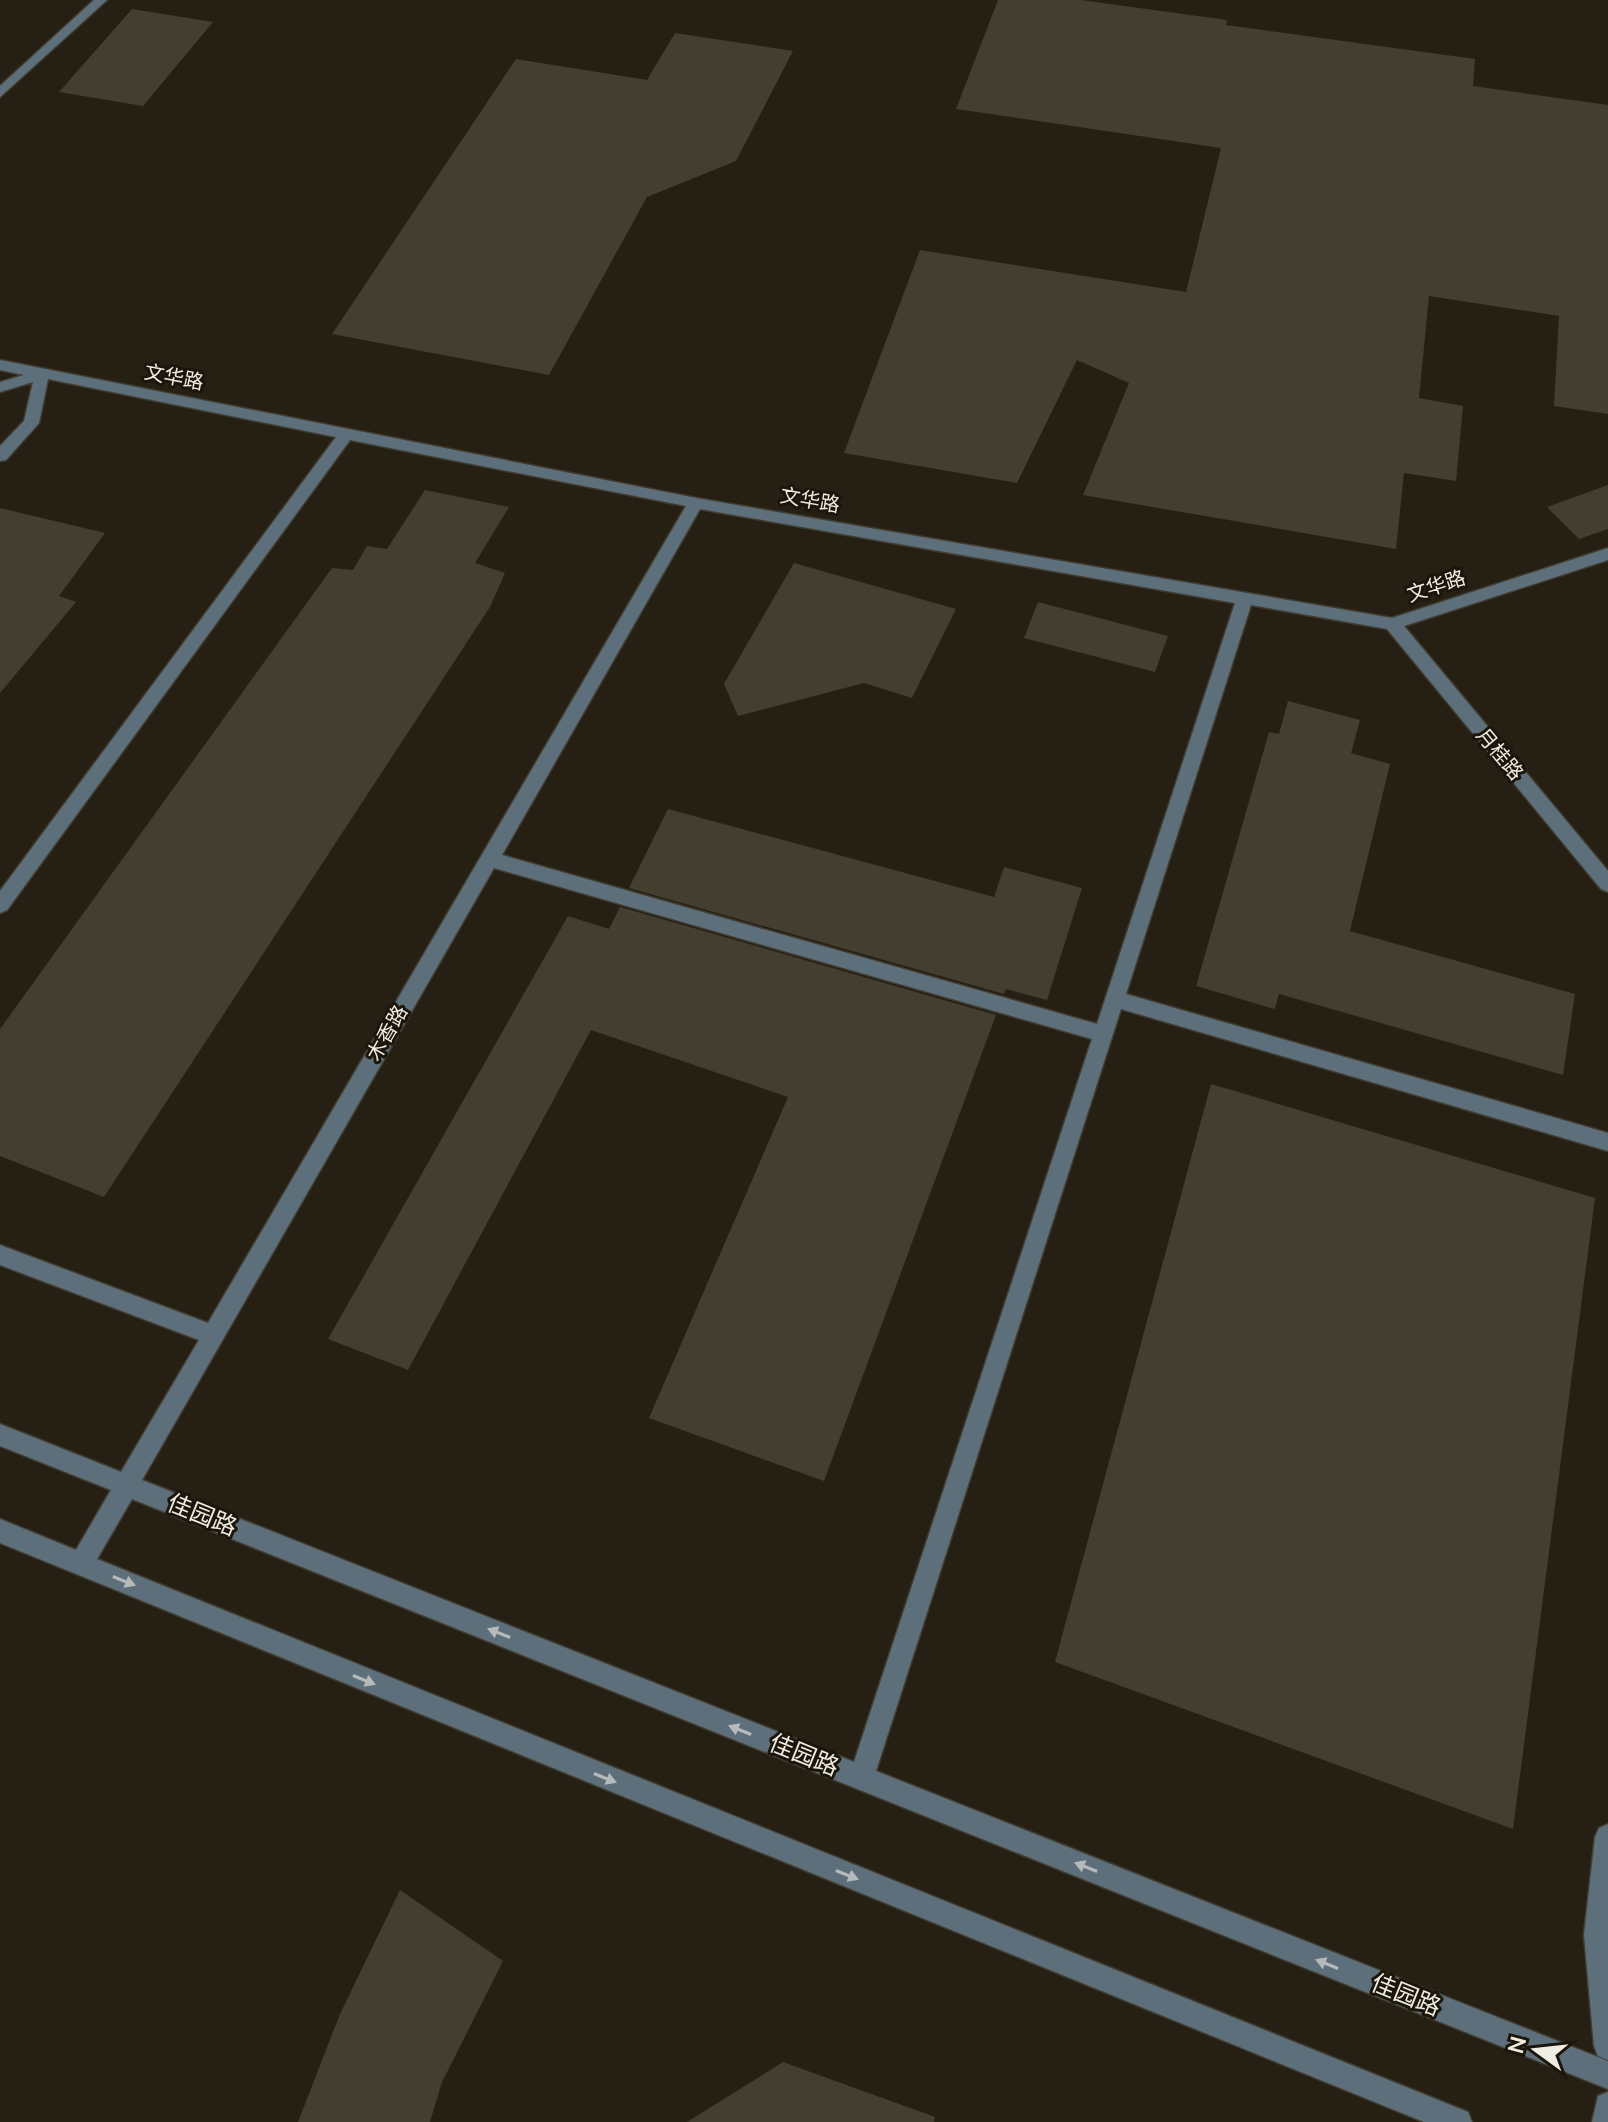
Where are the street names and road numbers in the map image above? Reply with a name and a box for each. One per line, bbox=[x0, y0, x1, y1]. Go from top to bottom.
street label: 文华路 bbox=[142, 359, 206, 395]
street label: 文华路 bbox=[778, 482, 842, 517]
street label: 文华路 bbox=[1403, 564, 1468, 607]
street label: 月桂路 bbox=[1472, 723, 1529, 785]
street label: 木香路 bbox=[361, 1001, 412, 1065]
street label: 佳园路 bbox=[163, 1487, 241, 1541]
street label: 佳园路 bbox=[765, 1727, 843, 1781]
street label: 佳园路 bbox=[1367, 1967, 1445, 2021]

